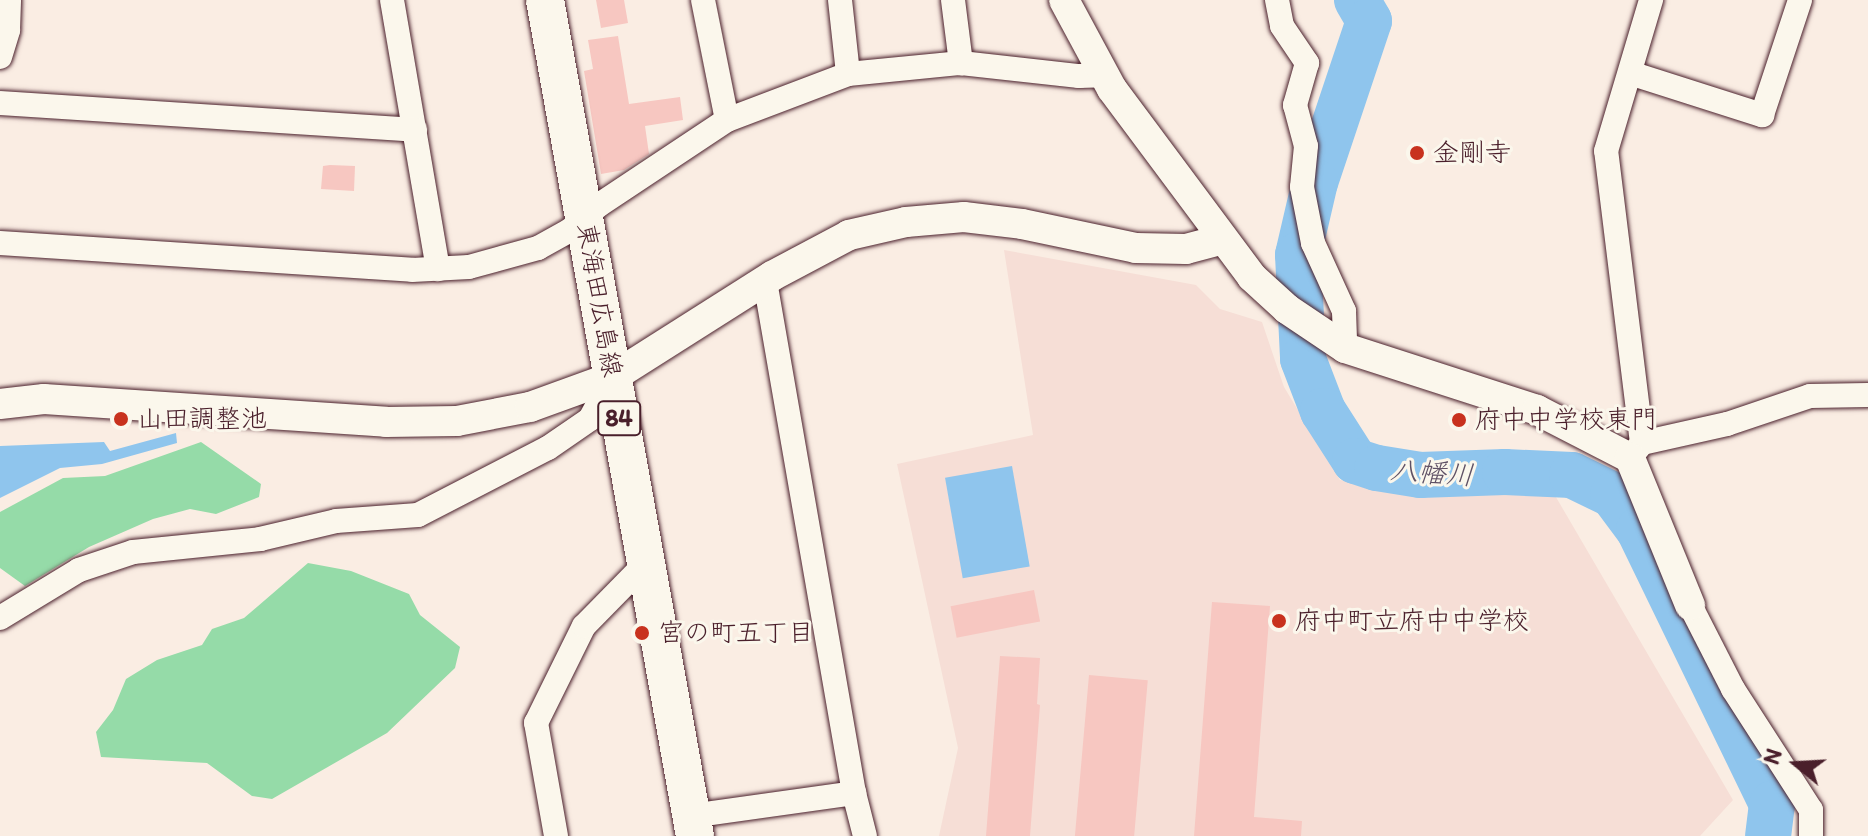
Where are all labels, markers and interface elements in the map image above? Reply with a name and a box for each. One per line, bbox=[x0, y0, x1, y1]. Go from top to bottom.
place label: 金剛寺 bbox=[1433, 137, 1511, 169]
marker: 金剛寺 bbox=[1408, 144, 1426, 162]
street label: 東海田広島線 bbox=[570, 220, 628, 380]
road number: 84 bbox=[597, 398, 641, 438]
place label: 山田調整池 bbox=[137, 403, 267, 435]
place label: 府中中学校東門 bbox=[1475, 404, 1657, 436]
marker: 山田調整池 bbox=[112, 410, 130, 428]
marker: 府中中学校東門 bbox=[1450, 411, 1468, 429]
water label: 八幡川 bbox=[1389, 452, 1475, 492]
place label: 府中町立府中中学校 bbox=[1295, 605, 1529, 637]
marker: 府中町立府中中学校 bbox=[1270, 612, 1288, 630]
place label: 宮の町五丁目 bbox=[658, 617, 814, 649]
marker: 宮の町五丁目 bbox=[633, 624, 651, 642]
north arrow bbox=[1756, 724, 1836, 804]
text: N bbox=[1758, 745, 1788, 768]

